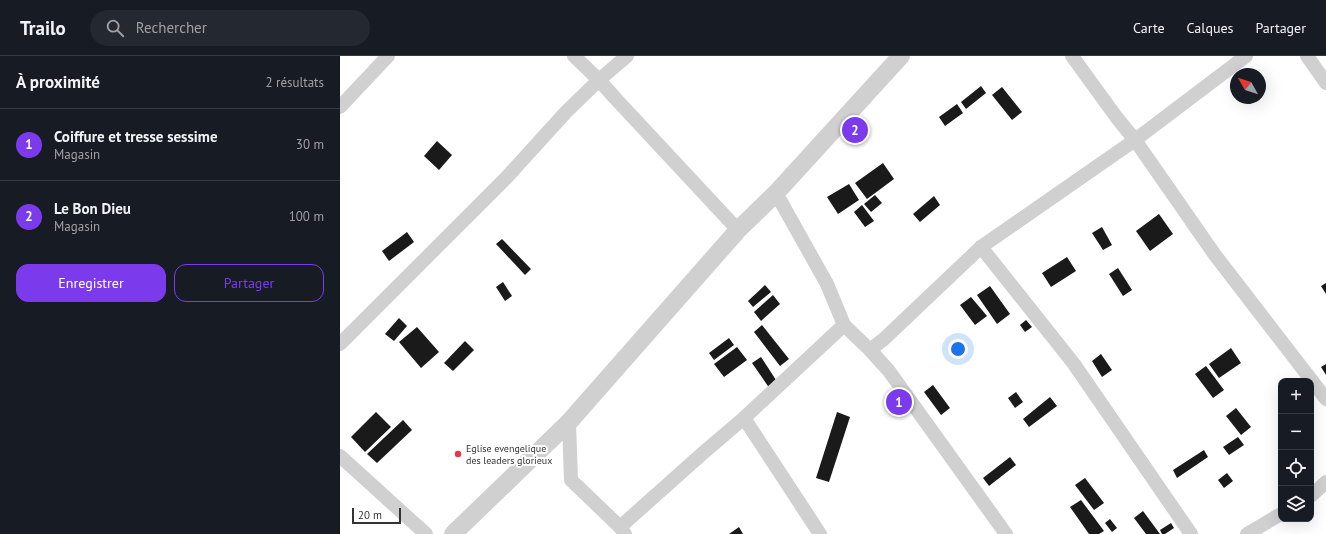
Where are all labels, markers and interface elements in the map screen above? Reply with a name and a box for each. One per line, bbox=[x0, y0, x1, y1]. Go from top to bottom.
search box bbox=[90, 10, 370, 46]
text: Trailo bbox=[20, 16, 66, 40]
icon: search bbox=[104, 17, 126, 39]
text: Rechercher bbox=[136, 18, 207, 37]
text: Carte bbox=[1133, 19, 1165, 37]
text: Calques bbox=[1187, 19, 1233, 37]
text: Partager bbox=[1255, 19, 1306, 37]
north arrow bbox=[1230, 68, 1266, 104]
text: À proximité bbox=[16, 71, 100, 93]
text: 2 résultats bbox=[265, 74, 324, 91]
pin: 2 bbox=[842, 115, 868, 145]
text: Coiffure et tresse sessime bbox=[54, 127, 218, 146]
text: 1 bbox=[25, 136, 33, 153]
text: 30 m bbox=[296, 136, 324, 153]
text: Magasin bbox=[54, 146, 100, 163]
text: Le Bon Dieu bbox=[54, 199, 131, 218]
text: 2 bbox=[25, 208, 33, 225]
text: 100 m bbox=[289, 208, 324, 225]
text: Magasin bbox=[54, 218, 100, 235]
button: Enregistrer bbox=[16, 264, 166, 302]
button: Partager bbox=[174, 264, 324, 302]
your location bbox=[948, 339, 968, 359]
map controls bbox=[1278, 378, 1314, 522]
button: + bbox=[1278, 378, 1314, 414]
pin: 1 bbox=[886, 387, 912, 417]
button: − bbox=[1278, 414, 1314, 450]
place label: Eglise evengelique des leaders glorieux bbox=[466, 442, 552, 467]
marker: Eglise evengelique des leaders glorieux bbox=[453, 449, 463, 459]
button: locate bbox=[1278, 450, 1314, 486]
button: layers bbox=[1278, 486, 1314, 522]
scale bar bbox=[352, 506, 401, 525]
text: 20 m bbox=[358, 508, 382, 522]

